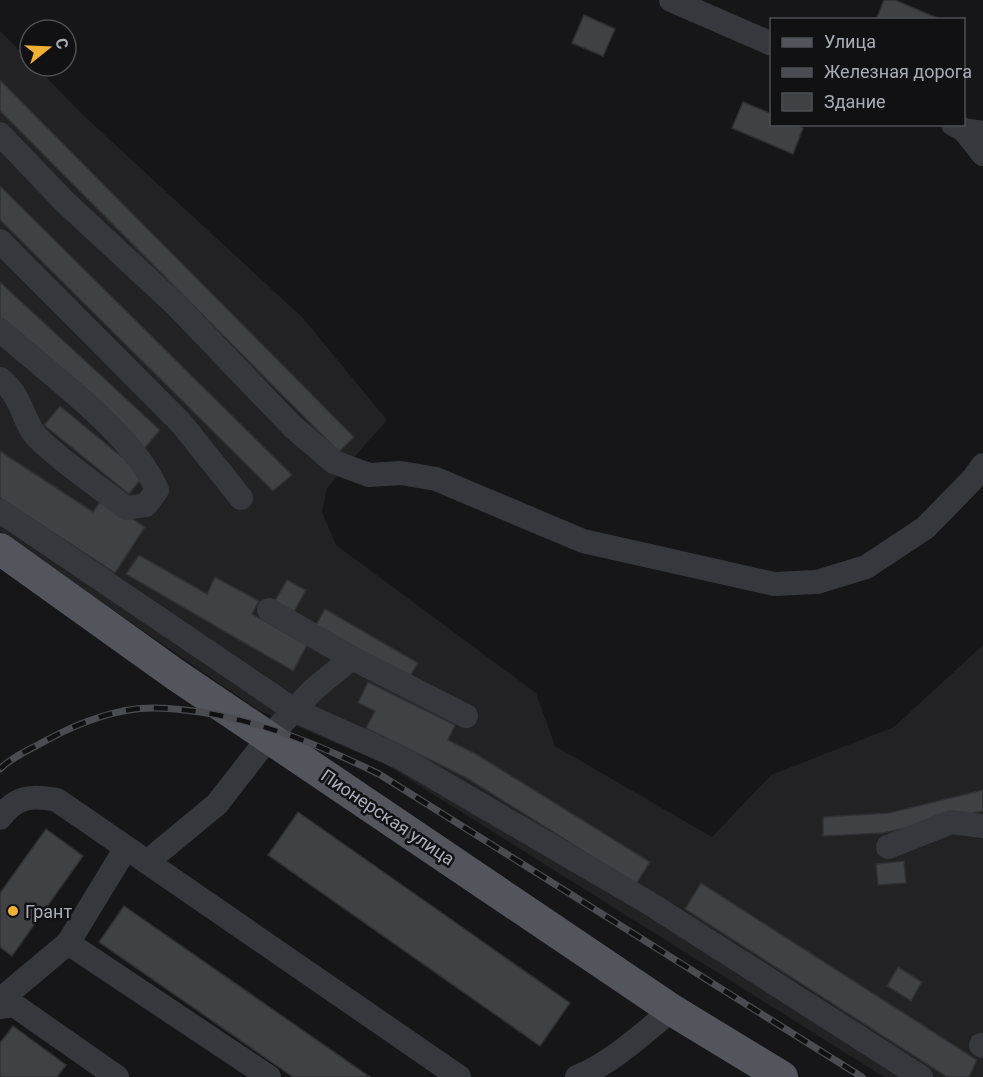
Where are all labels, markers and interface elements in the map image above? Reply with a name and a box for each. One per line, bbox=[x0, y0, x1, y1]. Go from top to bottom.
north arrow bbox=[18, 18, 78, 78]
legend bbox=[770, 18, 965, 126]
text: Улица bbox=[824, 31, 876, 52]
text: С bbox=[51, 36, 72, 51]
text: Железная дорога bbox=[824, 61, 972, 82]
text: Здание bbox=[824, 91, 886, 112]
street label: Пионерская улица bbox=[317, 765, 459, 869]
place label: Грант bbox=[25, 901, 72, 922]
marker: Грант bbox=[6, 904, 20, 918]

